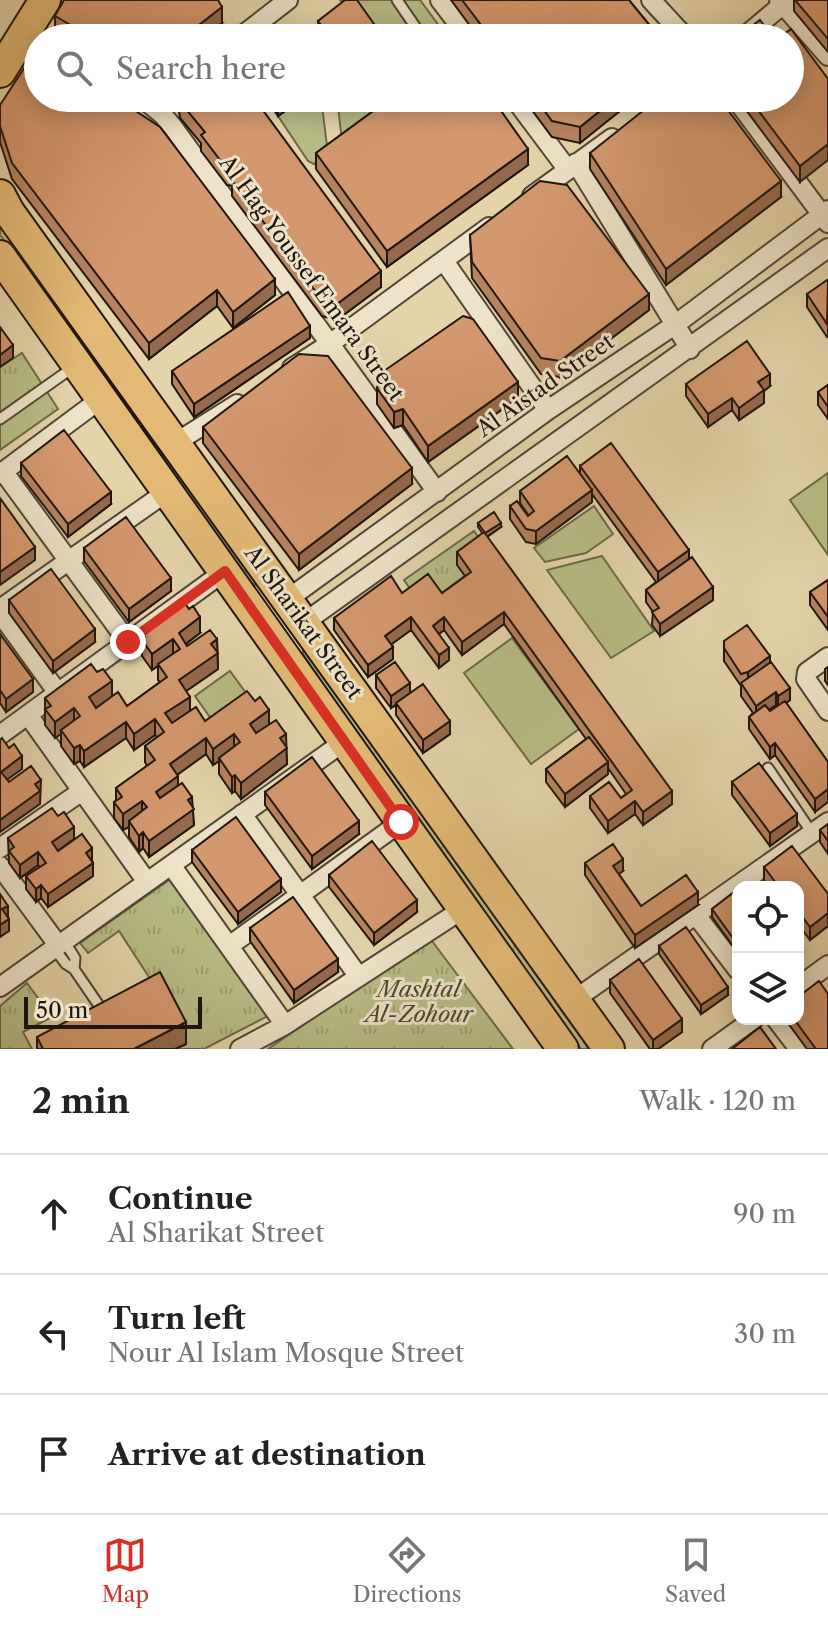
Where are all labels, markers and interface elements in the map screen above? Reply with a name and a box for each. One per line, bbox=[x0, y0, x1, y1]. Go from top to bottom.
search box bbox=[24, 24, 804, 112]
icon: search bbox=[52, 46, 96, 90]
text: Search here bbox=[116, 50, 286, 87]
street label: Al Hag Youssef Emara Street bbox=[213, 149, 410, 407]
street label: Al Aistad Street bbox=[471, 328, 619, 443]
street label: Al Sharikat Street bbox=[238, 539, 368, 704]
route end bbox=[110, 624, 146, 660]
route start bbox=[383, 804, 419, 840]
map controls bbox=[732, 881, 804, 1025]
button: locate bbox=[732, 881, 804, 953]
button: layers bbox=[732, 953, 804, 1025]
park label: Mashtal Al-Zohour bbox=[362, 976, 475, 1028]
scale bar bbox=[24, 993, 202, 1029]
text: 50 m bbox=[36, 997, 88, 1024]
text: 2 min bbox=[32, 1080, 130, 1122]
text: Walk · 120 m bbox=[639, 1085, 796, 1117]
text: Continue bbox=[108, 1180, 253, 1217]
icon: ahead bbox=[32, 1192, 76, 1236]
text: 90 m bbox=[733, 1198, 796, 1230]
text: Al Sharikat Street bbox=[108, 1217, 324, 1249]
text: Turn left bbox=[108, 1300, 245, 1337]
icon: left bbox=[32, 1312, 76, 1356]
text: 30 m bbox=[734, 1318, 796, 1350]
text: Nour Al Islam Mosque Street bbox=[108, 1337, 464, 1369]
icon: arrive bbox=[32, 1432, 76, 1476]
text: Arrive at destination bbox=[108, 1436, 426, 1473]
tab: Map bbox=[102, 1533, 149, 1608]
tab: Directions bbox=[353, 1533, 461, 1608]
tab: Saved bbox=[665, 1533, 726, 1608]

